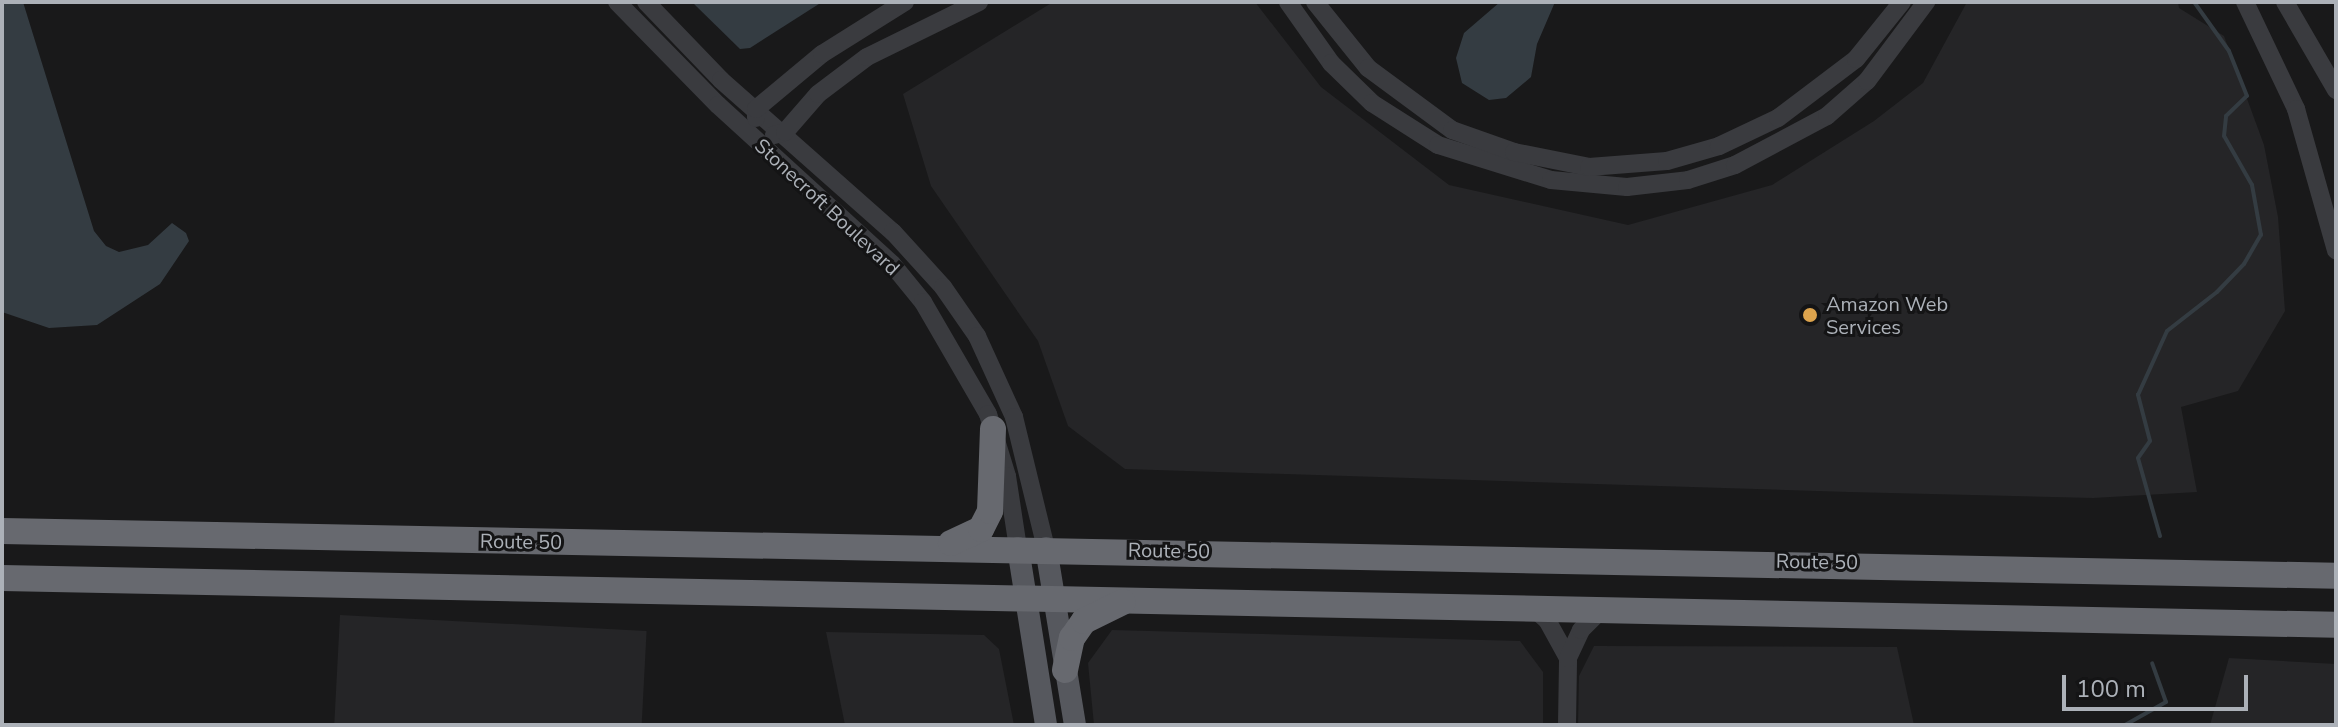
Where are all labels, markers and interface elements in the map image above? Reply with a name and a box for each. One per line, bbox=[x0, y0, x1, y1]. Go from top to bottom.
street label: Stonecroft Boulevard bbox=[750, 134, 904, 280]
place label: Amazon Web Services bbox=[1826, 292, 1948, 339]
marker: Amazon Web Services bbox=[1801, 306, 1819, 324]
street label: Route 50 bbox=[480, 529, 562, 555]
street label: Route 50 bbox=[1128, 538, 1210, 564]
street label: Route 50 bbox=[1776, 549, 1858, 575]
scale bar bbox=[2066, 659, 2252, 709]
text: 100 m bbox=[2076, 673, 2146, 705]

